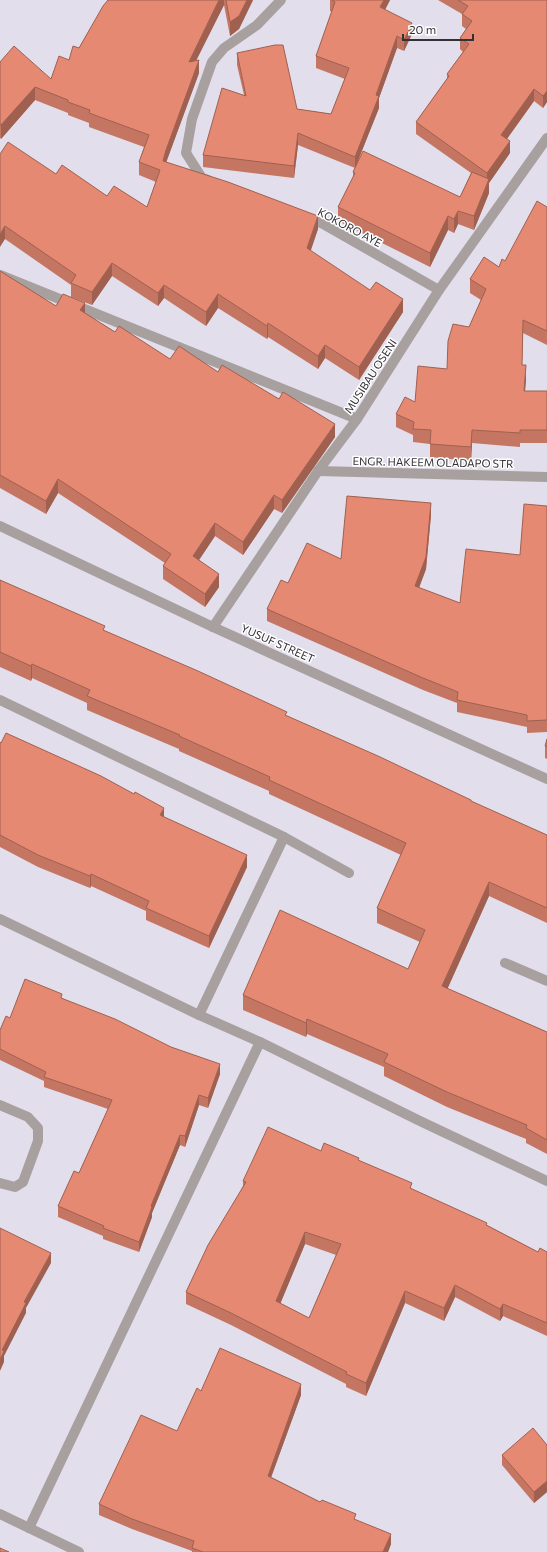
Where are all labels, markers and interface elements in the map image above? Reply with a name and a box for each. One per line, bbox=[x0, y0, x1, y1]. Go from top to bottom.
scale bar bbox=[403, 16, 473, 42]
text: 20 m bbox=[409, 22, 436, 36]
street label: KOKORO AYE bbox=[316, 205, 384, 249]
street label: MUSIBAU OSENI bbox=[341, 336, 399, 416]
street label: ENGR. HAKEEM OLADAPO STR bbox=[352, 454, 514, 470]
street label: YUSUF STREET bbox=[239, 621, 317, 665]

